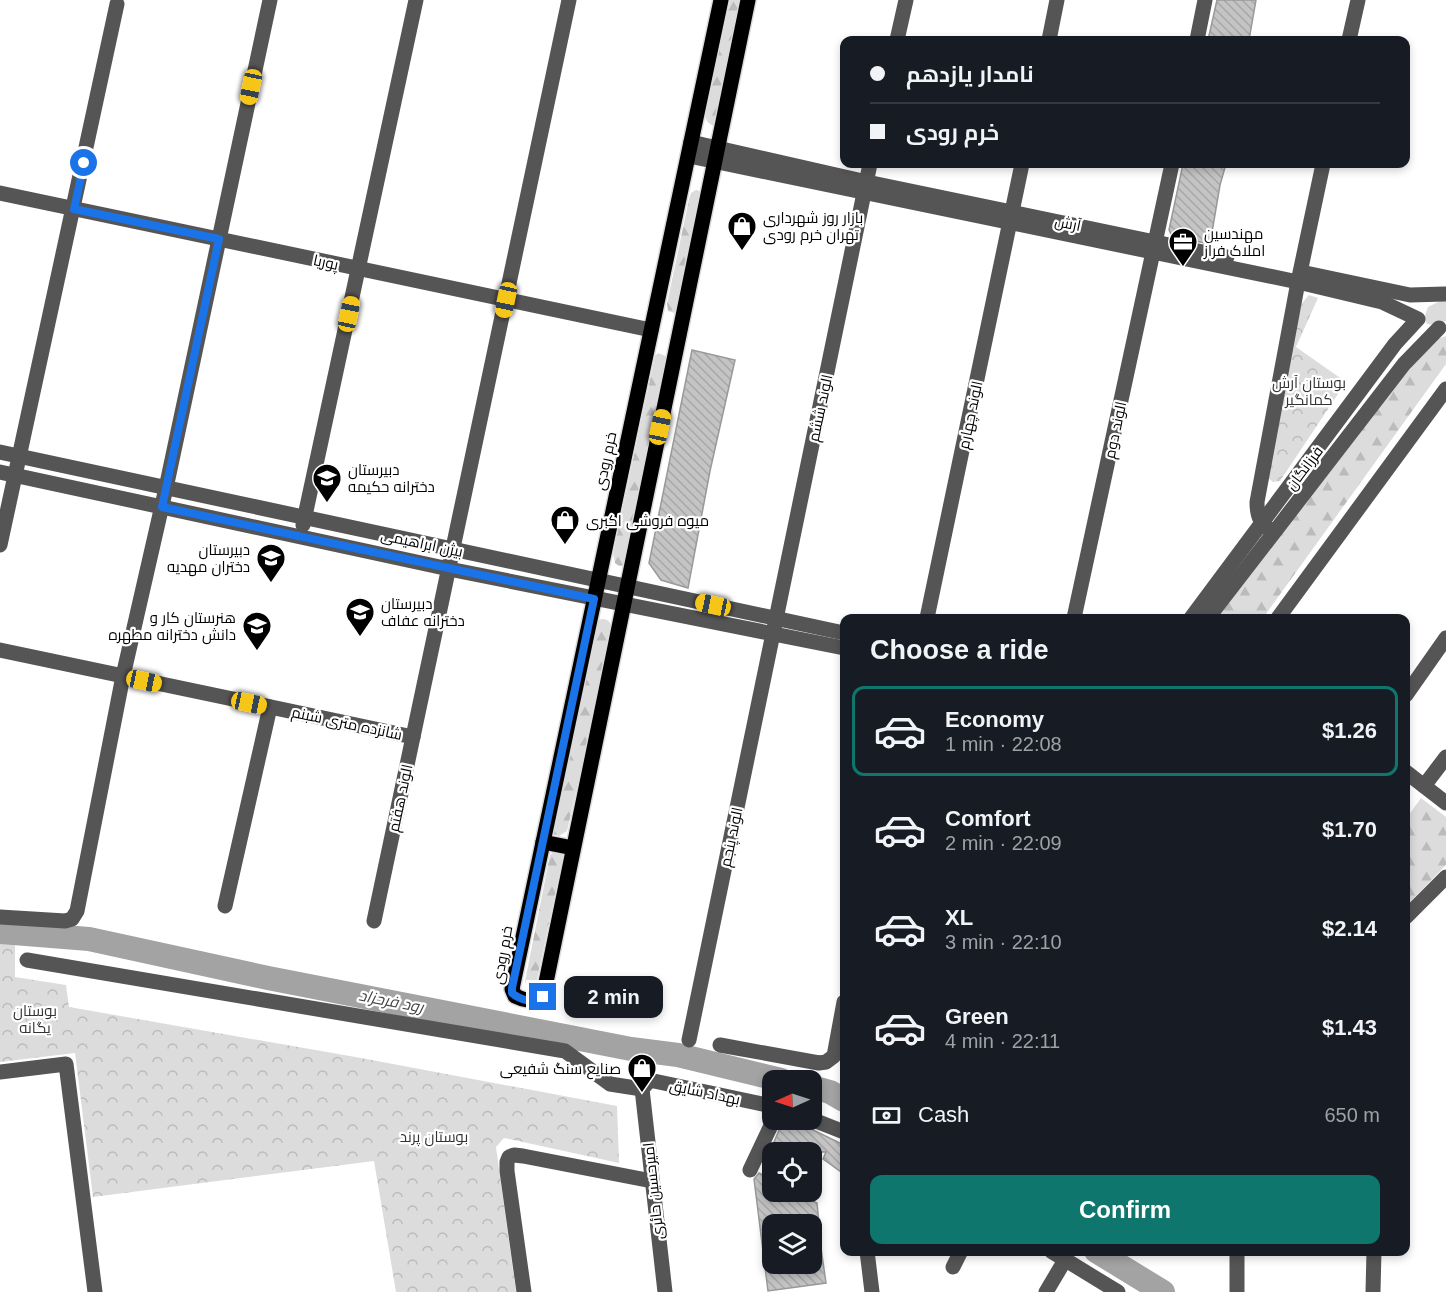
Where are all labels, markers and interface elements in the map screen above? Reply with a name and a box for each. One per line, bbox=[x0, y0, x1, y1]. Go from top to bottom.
text: نامدار یازدهم bbox=[906, 62, 1034, 87]
car bbox=[238, 68, 264, 106]
text: خرم رودی bbox=[906, 120, 999, 145]
route start bbox=[70, 149, 97, 176]
place label: بازار روز شهرداری تهران خرم رودی bbox=[763, 209, 863, 245]
shop icon: بازار روز شهرداری تهران خرم رودی bbox=[726, 210, 758, 252]
street label: آرش bbox=[1053, 212, 1083, 236]
place label: مهندسین املاک فراز bbox=[1203, 225, 1265, 260]
office icon: مهندسین املاک فراز bbox=[1167, 226, 1199, 268]
street label: پوریا bbox=[312, 251, 340, 275]
car bbox=[493, 281, 519, 319]
car bbox=[336, 295, 362, 333]
street label: الوند ششم bbox=[805, 373, 837, 444]
park label: بوستان آرش کمانگیر bbox=[1272, 374, 1346, 409]
street label: الوند چهارم bbox=[955, 379, 987, 451]
street label: الوند دوم bbox=[1101, 400, 1131, 460]
car bbox=[647, 408, 673, 446]
street label: خرم رودی bbox=[591, 430, 621, 492]
street label: فرزانگان bbox=[1282, 443, 1328, 495]
place label: دبیرستان دخترانه حکیمه bbox=[348, 461, 435, 496]
school or university icon: دبیرستان دخترانه حکیمه bbox=[311, 462, 343, 504]
shop icon: میوه فروشی اکبری bbox=[549, 504, 581, 546]
place label: میوه فروشی اکبری bbox=[586, 512, 709, 531]
street label: بیژن ابراهیمی bbox=[379, 526, 465, 562]
place label: دبیرستان دختران مهدیه bbox=[167, 541, 250, 577]
school or university icon: دبیرستان دختران مهدیه bbox=[255, 542, 287, 584]
car bbox=[694, 592, 732, 618]
place label: دبیرستان دخترانه عفاف bbox=[381, 595, 465, 630]
school or university icon: دبیرستان دخترانه عفاف bbox=[344, 596, 376, 638]
place label: هنرستان کار و دانش دخترانه مطهره bbox=[108, 609, 236, 645]
school or university icon: هنرستان کار و دانش دخترانه مطهره bbox=[241, 610, 273, 652]
text: Choose a ride bbox=[870, 635, 1049, 665]
car bbox=[125, 668, 163, 694]
car bbox=[230, 690, 268, 716]
street label: شانزده متری شبنم bbox=[290, 703, 404, 745]
icon: car bbox=[873, 704, 927, 758]
text: Economy bbox=[945, 707, 1044, 732]
text: $1.26 bbox=[1322, 718, 1377, 743]
text: 1 min · 22:08 bbox=[945, 733, 1062, 755]
street label: الوند هفتم bbox=[385, 763, 417, 834]
icon: car bbox=[873, 803, 927, 857]
street label: الوند پنجم bbox=[716, 806, 748, 869]
text: Comfort bbox=[945, 806, 1031, 831]
text: $1.70 bbox=[1322, 817, 1377, 842]
text: 2 min · 22:09 bbox=[945, 832, 1062, 854]
icon: car bbox=[873, 902, 927, 956]
text: XL bbox=[945, 905, 973, 930]
text: $2.14 bbox=[1322, 916, 1377, 941]
street label: خرم رودی bbox=[488, 924, 517, 986]
text: 3 min · 22:10 bbox=[945, 931, 1062, 953]
callout: 2 min bbox=[564, 976, 663, 1018]
route end bbox=[529, 983, 556, 1010]
water label: رود فرحزاد bbox=[357, 986, 426, 1017]
text: 2 min bbox=[587, 986, 640, 1008]
icon: car bbox=[873, 1001, 927, 1055]
park label: بوستان یگانه bbox=[13, 1002, 57, 1036]
text: Green bbox=[945, 1004, 1009, 1029]
text: $1.43 bbox=[1322, 1015, 1377, 1040]
text: 4 min · 22:11 bbox=[945, 1030, 1060, 1052]
shop icon: صنایع سنگ شفیعی bbox=[626, 1052, 658, 1094]
place label: صنایع سنگ شفیعی bbox=[500, 1060, 621, 1080]
north arrow bbox=[762, 1070, 822, 1130]
map controls bbox=[762, 1070, 822, 1274]
street label: بهداد شایق bbox=[668, 1076, 742, 1110]
icon: cash bbox=[870, 1099, 903, 1132]
text: Cash bbox=[918, 1102, 969, 1127]
text: 650 m bbox=[1324, 1104, 1380, 1126]
park label: بوستان پرند bbox=[400, 1128, 468, 1147]
street label: امیرحسین حائری bbox=[639, 1141, 669, 1240]
button: locate bbox=[762, 1142, 822, 1202]
button: Confirm bbox=[870, 1175, 1380, 1244]
button: layers bbox=[762, 1214, 822, 1274]

